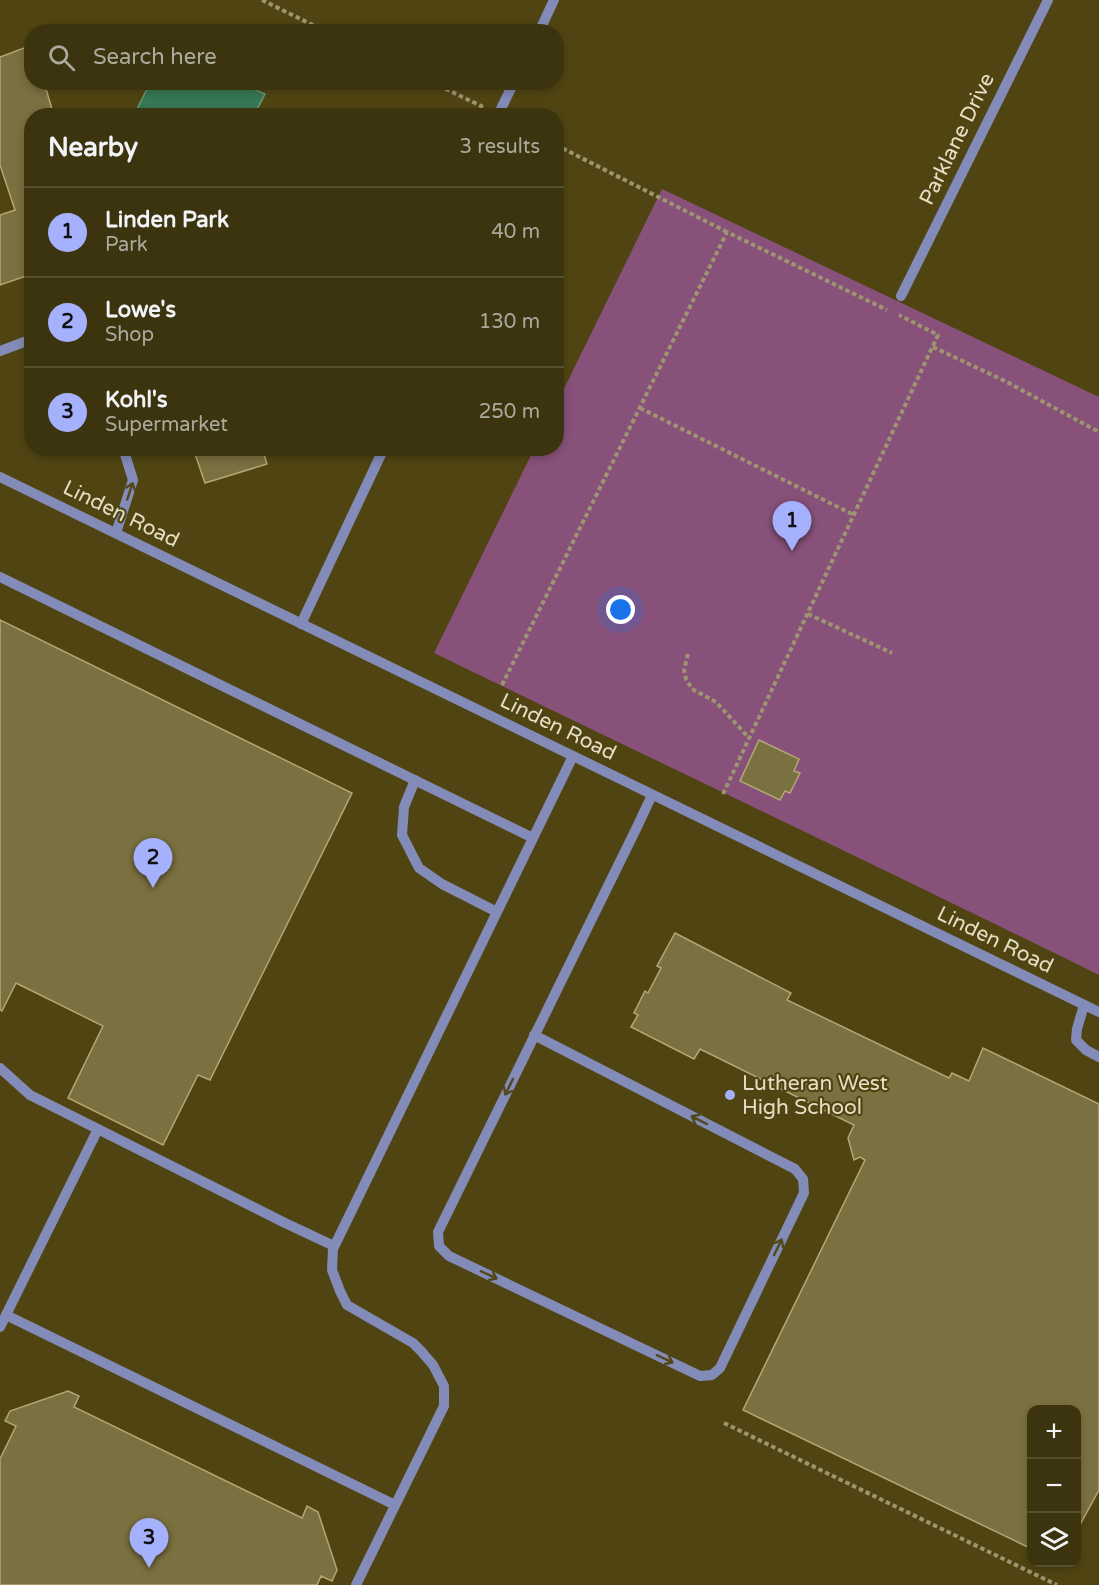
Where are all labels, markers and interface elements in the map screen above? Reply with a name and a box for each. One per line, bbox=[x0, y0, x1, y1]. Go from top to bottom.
search box bbox=[24, 24, 564, 90]
icon: search bbox=[45, 41, 78, 74]
text: Search here bbox=[93, 44, 217, 70]
street label: Parklane Drive bbox=[914, 69, 1000, 209]
text: Nearby bbox=[48, 132, 138, 163]
text: 3 results bbox=[460, 135, 540, 159]
text: Linden Park bbox=[105, 207, 229, 233]
text: 1 bbox=[61, 220, 74, 244]
text: 40 m bbox=[491, 220, 540, 244]
text: Park bbox=[105, 233, 148, 257]
text: Lowe's bbox=[105, 297, 176, 323]
text: 2 bbox=[61, 310, 74, 334]
text: 130 m bbox=[479, 310, 540, 334]
text: Shop bbox=[105, 323, 154, 347]
text: Kohl's bbox=[105, 387, 167, 413]
text: 3 bbox=[61, 400, 74, 424]
text: 250 m bbox=[479, 400, 540, 424]
text: Supermarket bbox=[105, 413, 228, 437]
street label: Linden Road bbox=[59, 475, 183, 553]
one-way arrow bbox=[125, 482, 136, 501]
pin: 1 bbox=[772, 502, 812, 551]
your location bbox=[606, 595, 635, 624]
street label: Linden Road bbox=[496, 688, 620, 766]
pin: 2 bbox=[134, 838, 172, 888]
street label: Linden Road bbox=[933, 901, 1057, 979]
place label: Lutheran West High School bbox=[742, 1071, 888, 1120]
one-way arrow bbox=[502, 1078, 514, 1096]
marker: Lutheran West High School bbox=[723, 1088, 737, 1102]
one-way arrow bbox=[690, 1114, 708, 1125]
one-way arrow bbox=[772, 1239, 784, 1257]
one-way arrow bbox=[479, 1270, 497, 1282]
one-way arrow bbox=[655, 1353, 673, 1365]
map controls bbox=[1027, 1405, 1081, 1567]
button: + bbox=[1027, 1405, 1081, 1459]
button: − bbox=[1027, 1459, 1081, 1513]
button: layers bbox=[1027, 1513, 1081, 1567]
pin: 3 bbox=[130, 1518, 168, 1568]

